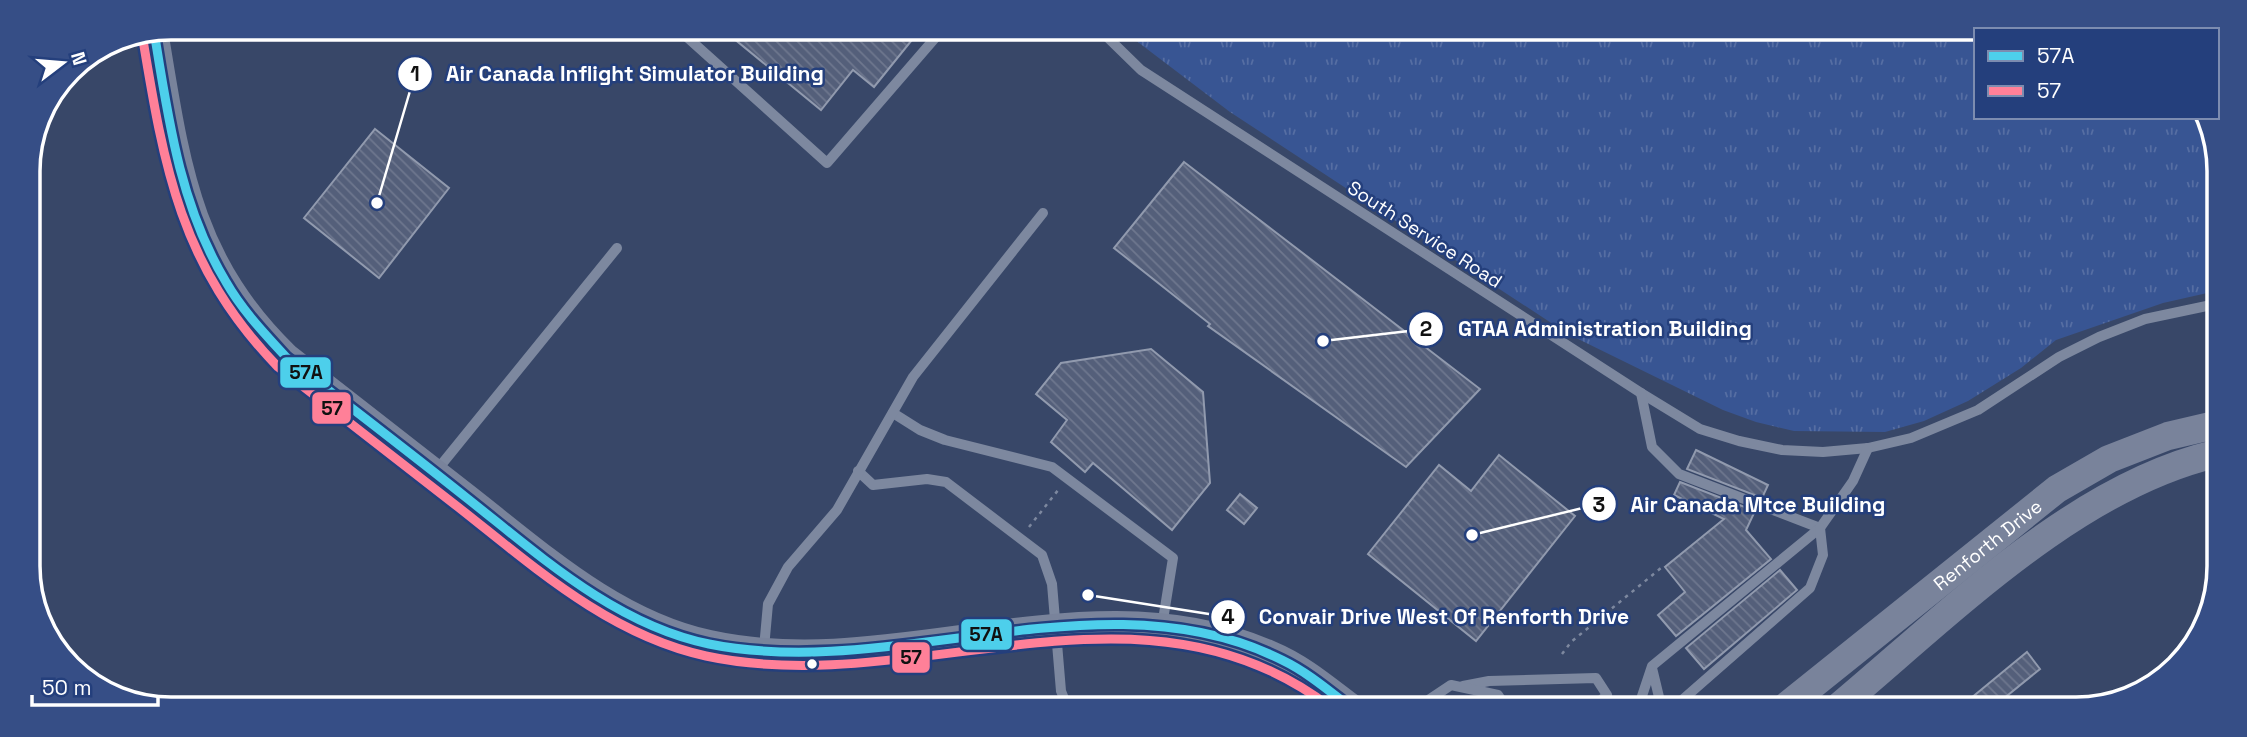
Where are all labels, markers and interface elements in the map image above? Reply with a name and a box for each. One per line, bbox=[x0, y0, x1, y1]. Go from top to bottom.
north arrow bbox=[28, 28, 98, 98]
legend bbox=[1974, 28, 2219, 119]
text: 57A bbox=[2037, 42, 2074, 69]
text: N bbox=[65, 49, 93, 68]
callout: Air Canada Inflight Simulator Building bbox=[397, 53, 838, 95]
text: 1 bbox=[410, 60, 420, 87]
text: Air Canada Inflight Simulator Building bbox=[446, 60, 824, 87]
text: 57 bbox=[2037, 77, 2061, 104]
street label: South Service Road bbox=[1343, 175, 1507, 294]
callout: GTAA Administration Building bbox=[1409, 308, 1766, 350]
text: 2 bbox=[1420, 315, 1432, 342]
text: GTAA Administration Building bbox=[1458, 315, 1752, 342]
line badge: 57A bbox=[279, 356, 332, 389]
text: 57A bbox=[289, 360, 323, 385]
line badge: 57 bbox=[311, 391, 352, 425]
text: 57 bbox=[321, 396, 343, 421]
callout: Air Canada Mtce Building bbox=[1581, 483, 1899, 525]
text: 3 bbox=[1593, 491, 1605, 518]
text: Air Canada Mtce Building bbox=[1631, 491, 1885, 518]
street label: Renforth Drive bbox=[1928, 494, 2047, 596]
callout: Convair Drive West Of Renforth Drive bbox=[1210, 596, 1644, 638]
text: 4 bbox=[1221, 603, 1235, 630]
text: Convair Drive West Of Renforth Drive bbox=[1259, 603, 1629, 630]
line badge: 57A bbox=[960, 618, 1013, 651]
text: 57A bbox=[969, 622, 1003, 647]
line badge: 57 bbox=[891, 641, 931, 674]
text: 57 bbox=[900, 645, 922, 670]
unlabelled marker bbox=[805, 657, 819, 671]
scale bar bbox=[32, 664, 158, 708]
text: 50 m bbox=[42, 674, 92, 701]

